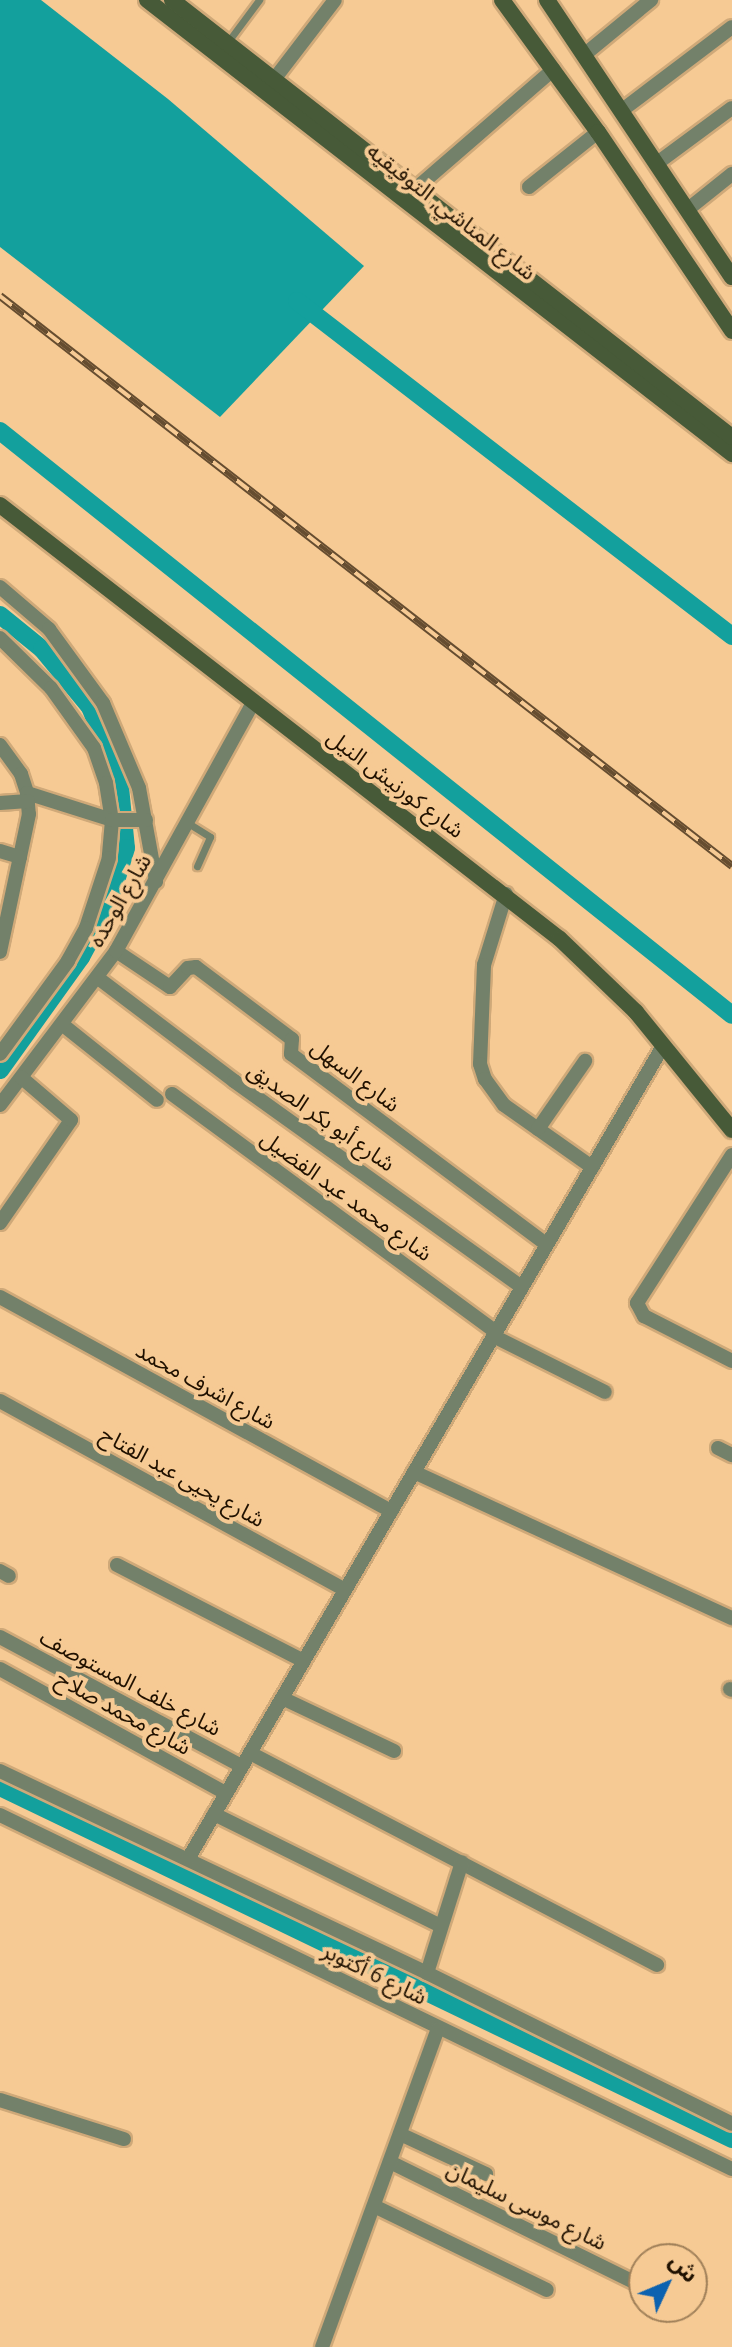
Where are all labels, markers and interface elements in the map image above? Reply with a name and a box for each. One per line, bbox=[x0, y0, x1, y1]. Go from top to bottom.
street label: شارع المناشي, التوفيقيه bbox=[362, 137, 542, 285]
street label: شارع كورنيش النيل bbox=[322, 723, 470, 843]
street label: شارع الوحده bbox=[82, 849, 156, 951]
street label: شارع السهل bbox=[306, 1033, 406, 1117]
street label: شارع أبو بكر الصديق bbox=[244, 1056, 400, 1176]
street label: شارع محمد عبد الفضيل bbox=[256, 1124, 438, 1266]
street label: شارع اشرف محمد bbox=[132, 1336, 280, 1434]
street label: شارع يحيى عبد الفتاح bbox=[96, 1420, 270, 1532]
street label: شارع خلف المستوصف bbox=[36, 1623, 226, 1741]
street label: شارع محمد صلاح bbox=[52, 1664, 196, 1760]
street label: شارع 6 أكتوبر bbox=[319, 1936, 431, 2010]
street label: شارع موسى سليمان bbox=[443, 2155, 611, 2255]
north arrow bbox=[628, 2243, 708, 2323]
text: ش bbox=[665, 2248, 704, 2287]

